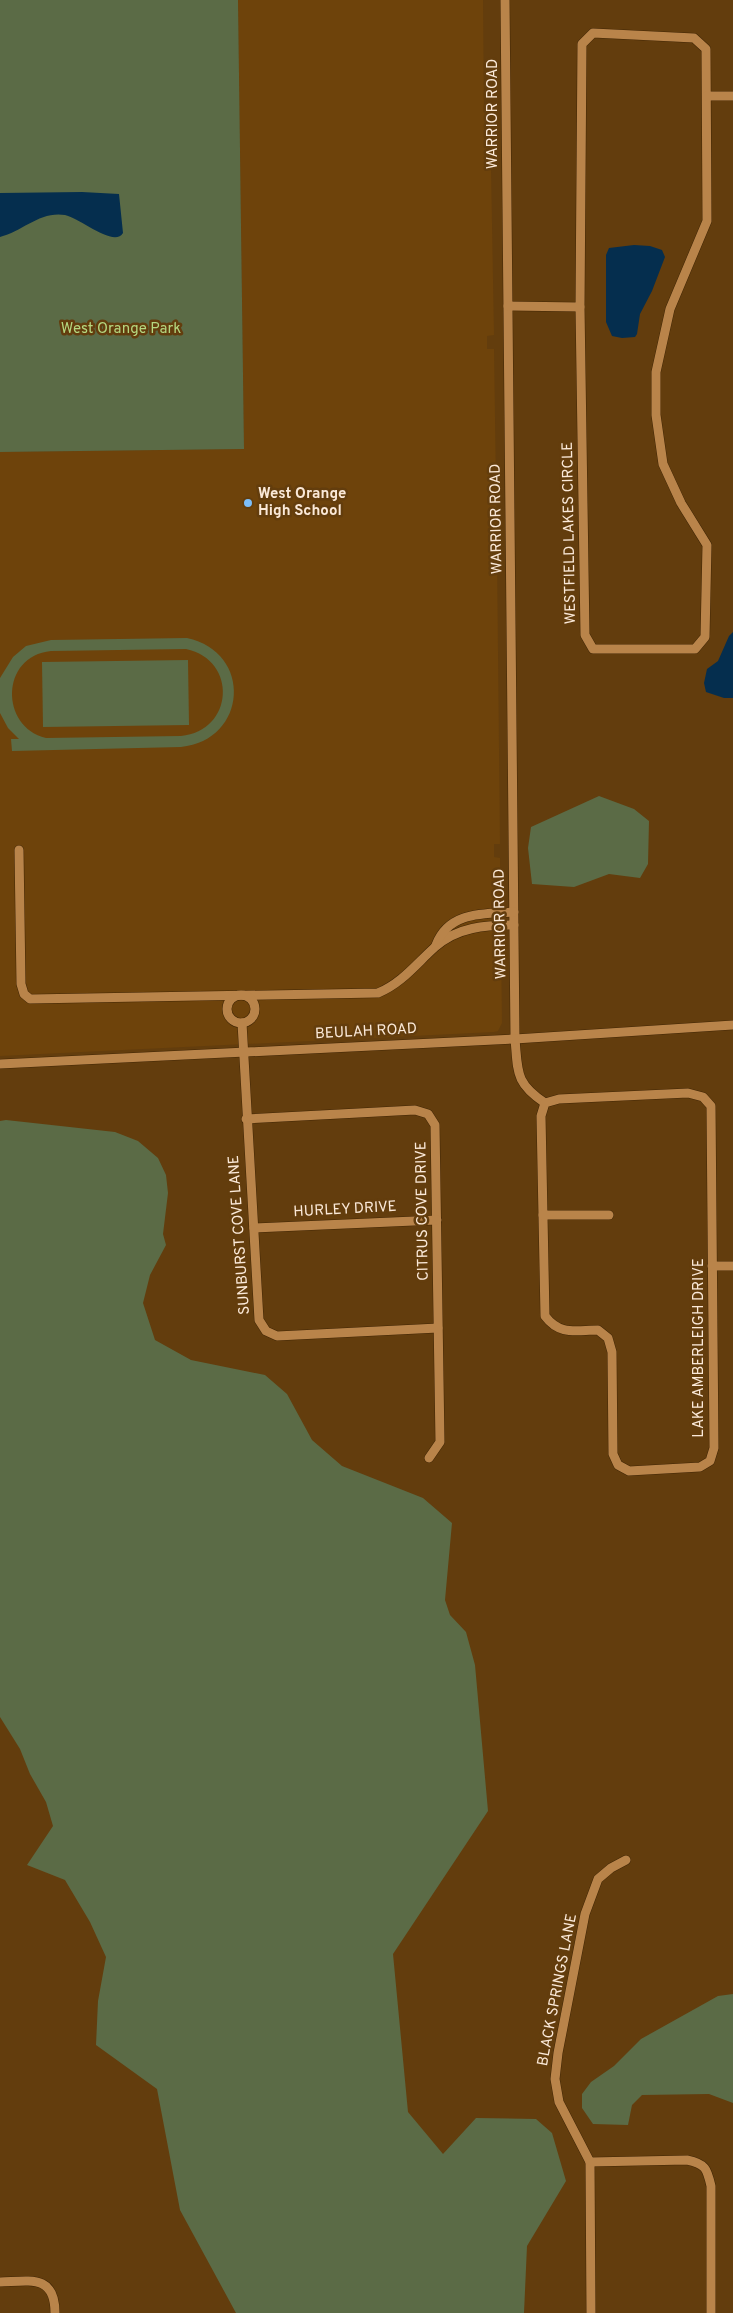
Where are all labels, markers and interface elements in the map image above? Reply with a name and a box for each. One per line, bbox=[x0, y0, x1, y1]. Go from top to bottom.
street label: WARRIOR ROAD bbox=[484, 59, 503, 169]
park label: West Orange Park bbox=[61, 320, 181, 339]
street label: WESTFIELD LAKES CIRCLE bbox=[559, 442, 581, 624]
street label: WARRIOR ROAD bbox=[487, 463, 507, 575]
place label: West Orange High School bbox=[258, 485, 346, 521]
marker: West Orange High School bbox=[242, 497, 254, 509]
street label: WARRIOR ROAD bbox=[491, 868, 511, 980]
street label: BEULAH ROAD bbox=[315, 1020, 417, 1044]
street label: CITRUS COVE DRIVE bbox=[412, 1141, 434, 1281]
street label: SUNBURST COVE LANE bbox=[225, 1155, 255, 1315]
street label: HURLEY DRIVE bbox=[293, 1198, 397, 1222]
street label: LAKE AMBERLEIGH DRIVE bbox=[690, 1258, 709, 1438]
street label: BLACK SPRINGS LANE bbox=[534, 1912, 582, 2068]

